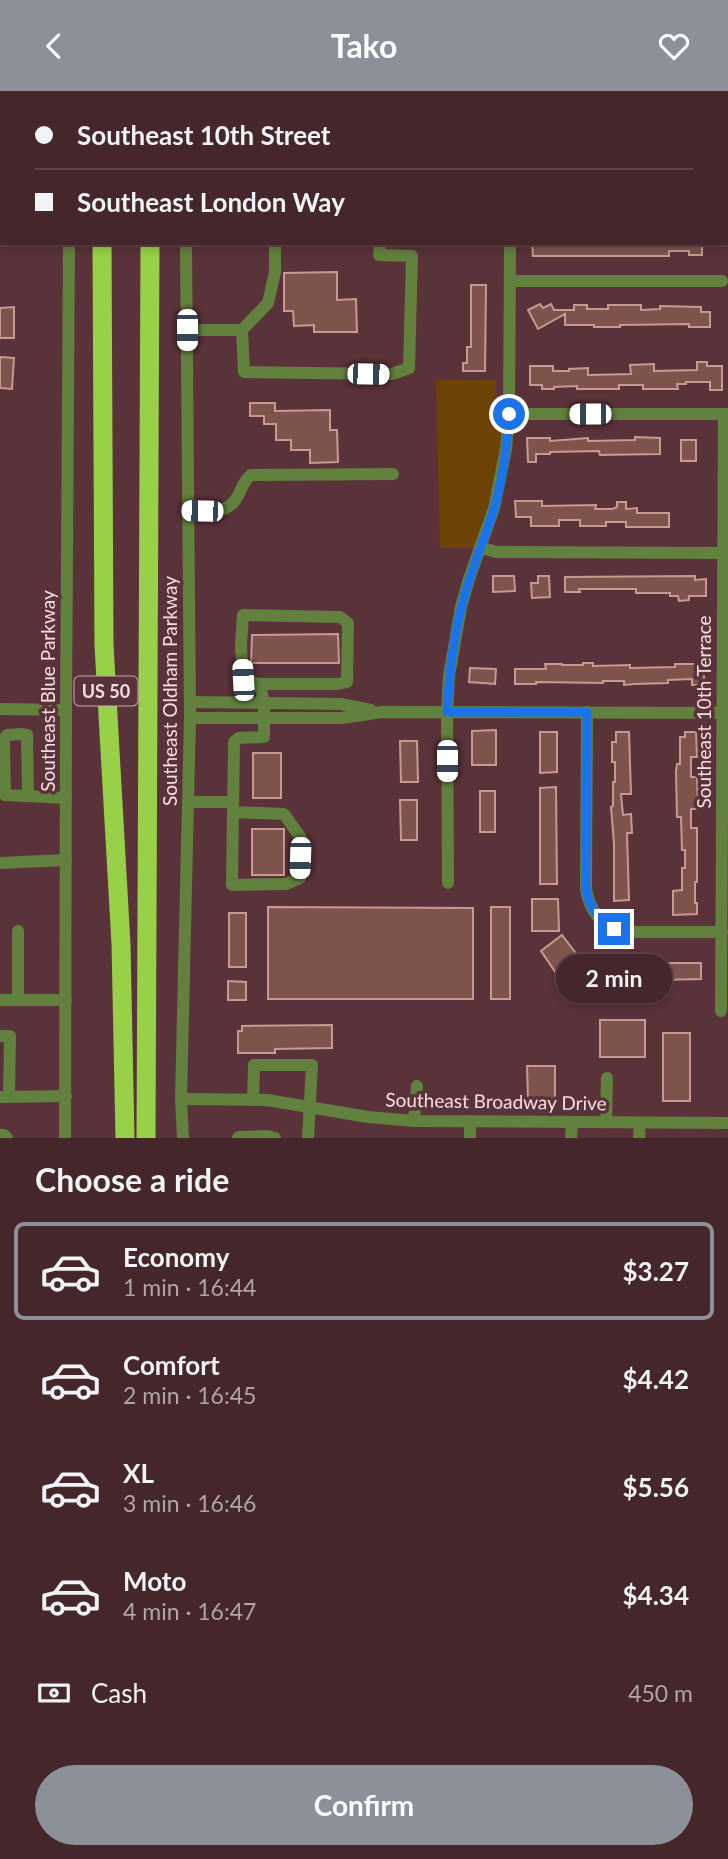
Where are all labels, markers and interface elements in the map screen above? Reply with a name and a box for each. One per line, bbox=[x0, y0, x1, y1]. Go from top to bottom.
text: Tako bbox=[331, 26, 397, 65]
icon: back bbox=[35, 27, 73, 65]
icon: heart bbox=[655, 27, 693, 65]
text: Southeast 10th Street bbox=[77, 119, 330, 151]
text: Southeast London Way bbox=[77, 186, 345, 218]
car bbox=[177, 309, 198, 351]
car bbox=[347, 363, 390, 385]
route start bbox=[493, 398, 525, 430]
car bbox=[570, 404, 612, 425]
car bbox=[181, 500, 224, 522]
street label: Southeast Oldham Parkway bbox=[158, 576, 181, 806]
street label: Southeast Blue Parkway bbox=[36, 590, 59, 792]
street label: Southeast 10th Terrace bbox=[692, 615, 715, 809]
car bbox=[232, 658, 255, 702]
road number: US 50 bbox=[74, 677, 138, 705]
car bbox=[437, 740, 458, 782]
car bbox=[289, 837, 312, 879]
route end bbox=[598, 913, 630, 945]
callout: 2 min bbox=[556, 953, 672, 1003]
text: 2 min bbox=[585, 964, 643, 992]
street label: Southeast Broadway Drive bbox=[385, 1088, 607, 1114]
text: Choose a ride bbox=[35, 1160, 229, 1199]
icon: car bbox=[39, 1240, 102, 1303]
text: Economy bbox=[123, 1241, 229, 1273]
text: $3.27 bbox=[623, 1255, 689, 1287]
text: 1 min · 16:44 bbox=[123, 1273, 256, 1301]
icon: car bbox=[39, 1348, 102, 1411]
text: Comfort bbox=[123, 1349, 220, 1381]
text: $4.42 bbox=[623, 1363, 689, 1395]
text: 2 min · 16:45 bbox=[123, 1381, 256, 1409]
icon: car bbox=[39, 1456, 102, 1519]
text: XL bbox=[123, 1457, 154, 1489]
text: $5.56 bbox=[623, 1471, 689, 1503]
text: 3 min · 16:46 bbox=[123, 1489, 256, 1517]
icon: car bbox=[39, 1564, 102, 1627]
text: Moto bbox=[123, 1565, 186, 1597]
text: $4.34 bbox=[623, 1579, 689, 1611]
text: 4 min · 16:47 bbox=[123, 1597, 256, 1625]
icon: cash bbox=[35, 1674, 73, 1712]
text: Cash bbox=[91, 1677, 147, 1709]
text: 450 m bbox=[628, 1679, 693, 1707]
button: Confirm bbox=[35, 1765, 693, 1845]

